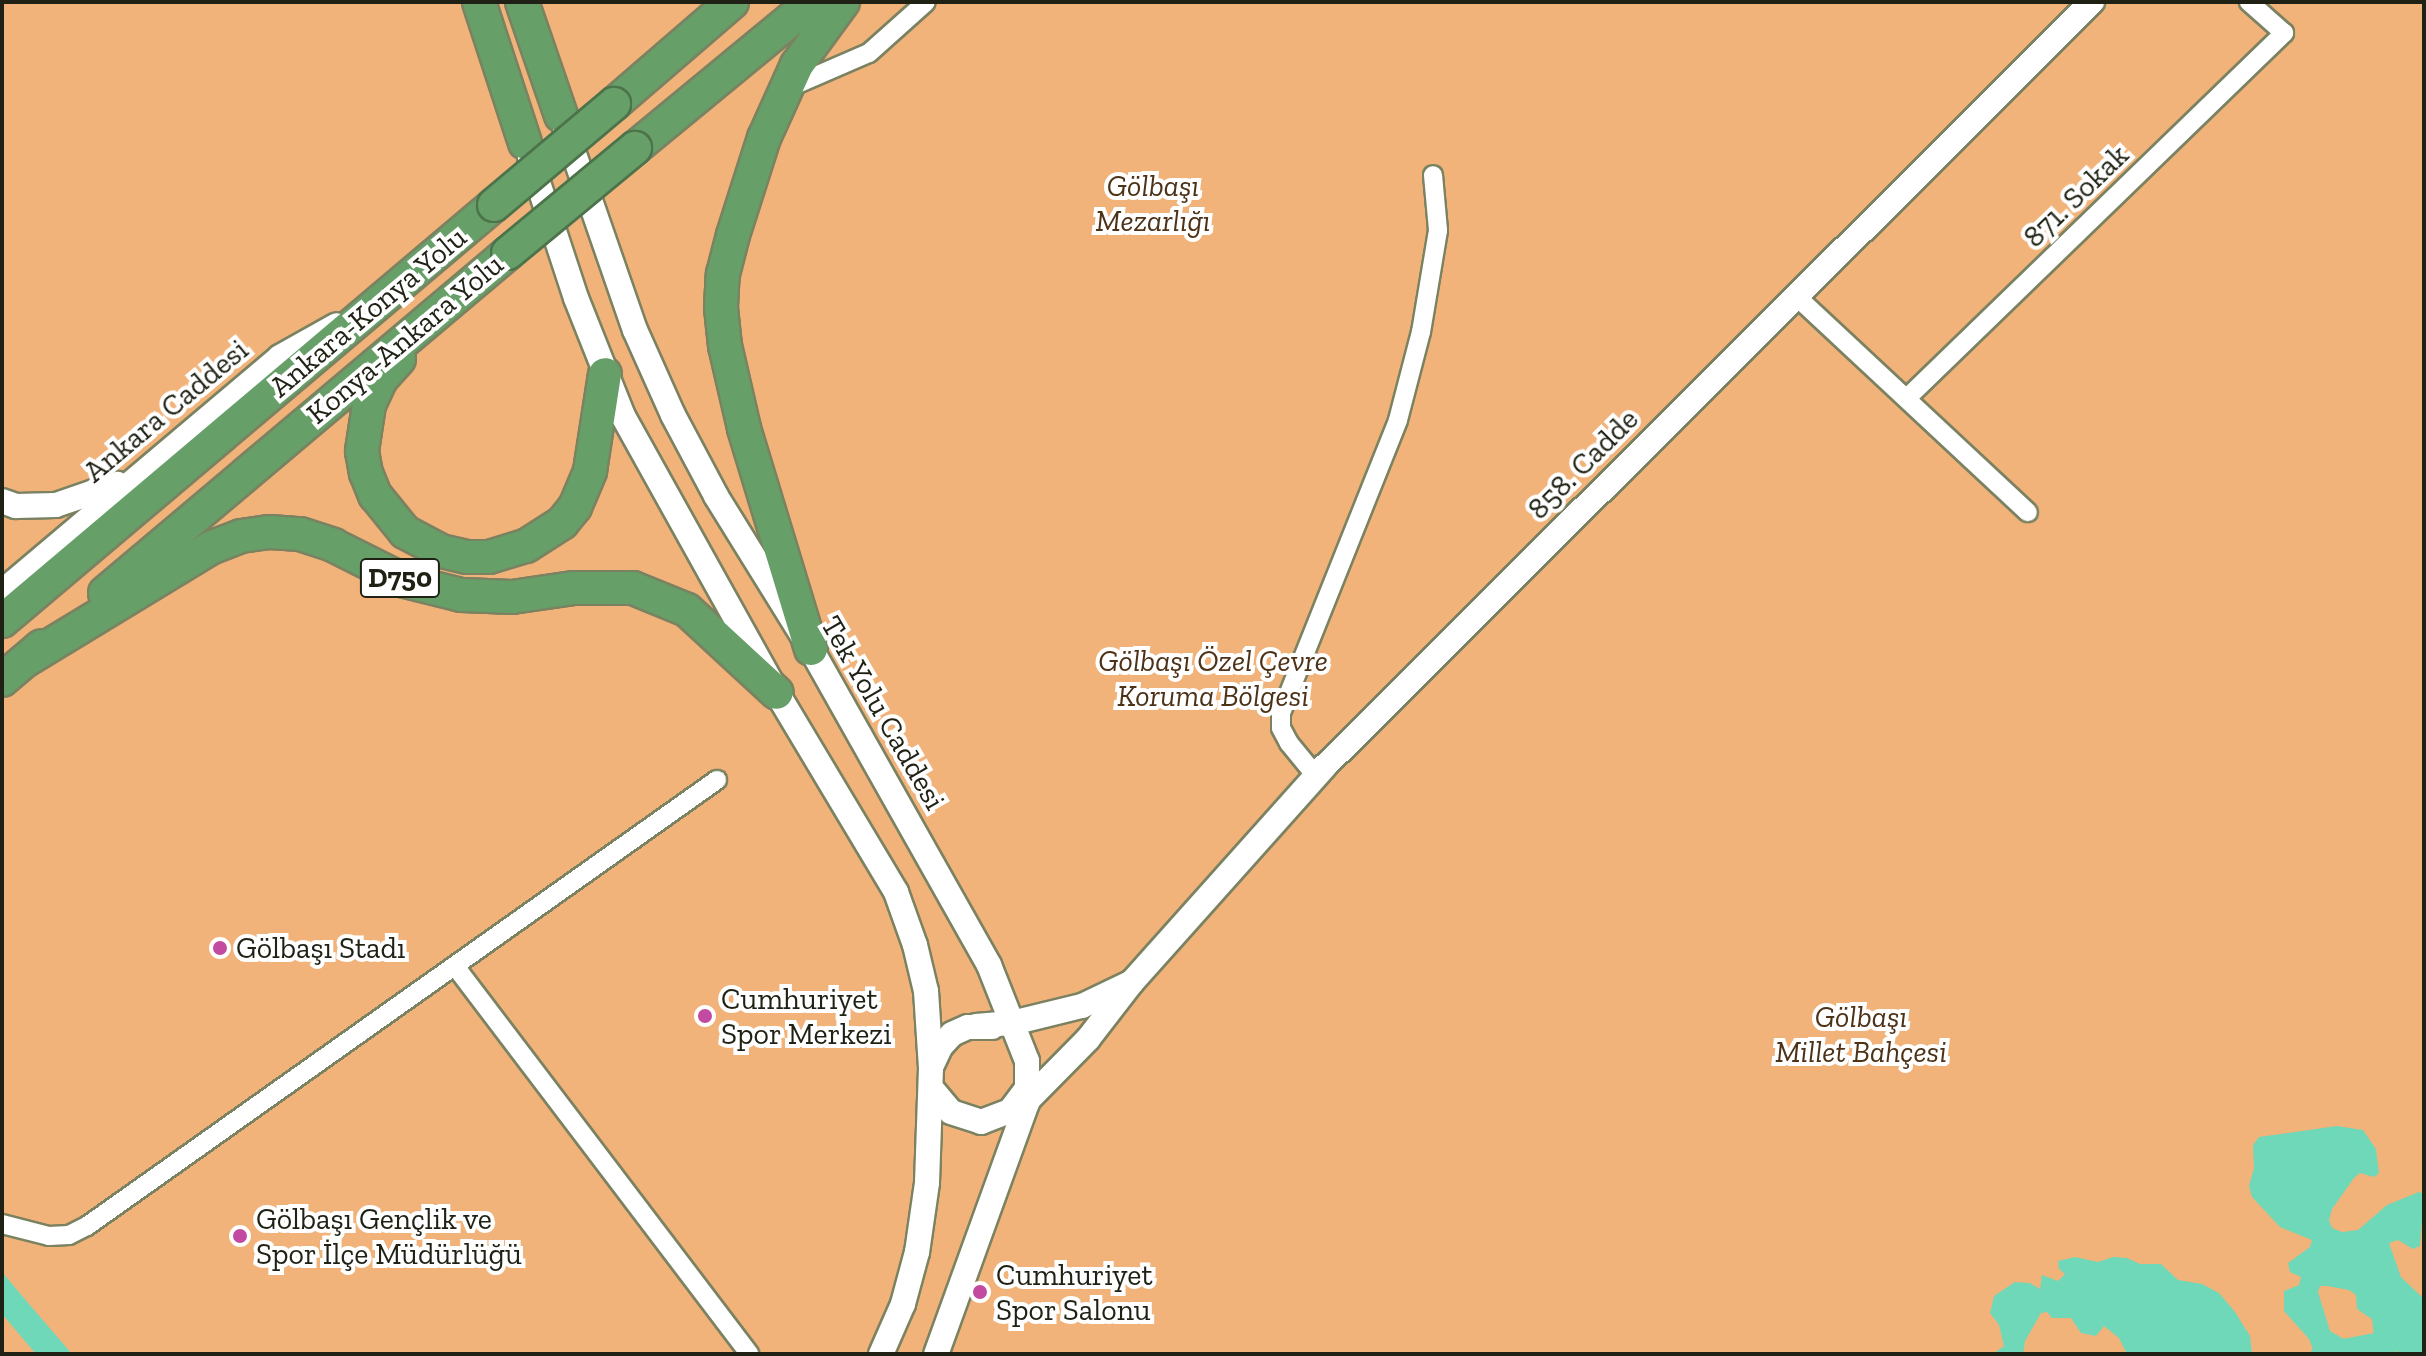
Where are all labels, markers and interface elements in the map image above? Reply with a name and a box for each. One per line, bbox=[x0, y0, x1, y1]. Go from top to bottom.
street label: 871. Sokak bbox=[2016, 137, 2136, 255]
park label: Gölbaşı Mezarlığı bbox=[1096, 168, 1210, 238]
street label: Ankara-Konya Yolu bbox=[262, 219, 474, 405]
street label: Konya-Ankara Yolu bbox=[299, 246, 511, 432]
street label: Ankara Caddesi bbox=[77, 332, 255, 490]
street label: 858. Cadde bbox=[1520, 401, 1646, 527]
road number: D750 bbox=[358, 554, 442, 602]
street label: Tek Yolu Caddesi bbox=[813, 609, 953, 817]
park label: Gölbaşı Özel Çevre Koruma Bölgesi bbox=[1098, 643, 1328, 714]
place label: Gölbaşı Stadı bbox=[236, 930, 405, 966]
marker: Gölbaşı Stadı bbox=[211, 939, 229, 957]
place label: Cumhuriyet Spor Merkezi bbox=[721, 981, 892, 1052]
park label: Gölbaşı Millet Bahçesi bbox=[1775, 999, 1947, 1070]
marker: Cumhuriyet Spor Merkezi bbox=[696, 1007, 714, 1025]
place label: Gölbaşı Gençlik ve Spor İlçe Müdürlüğü bbox=[256, 1201, 522, 1272]
marker: Gölbaşı Gençlik ve Spor İlçe Müdürlüğü bbox=[231, 1227, 249, 1245]
place label: Cumhuriyet Spor Salonu bbox=[996, 1257, 1153, 1328]
marker: Cumhuriyet Spor Salonu bbox=[971, 1283, 989, 1301]

